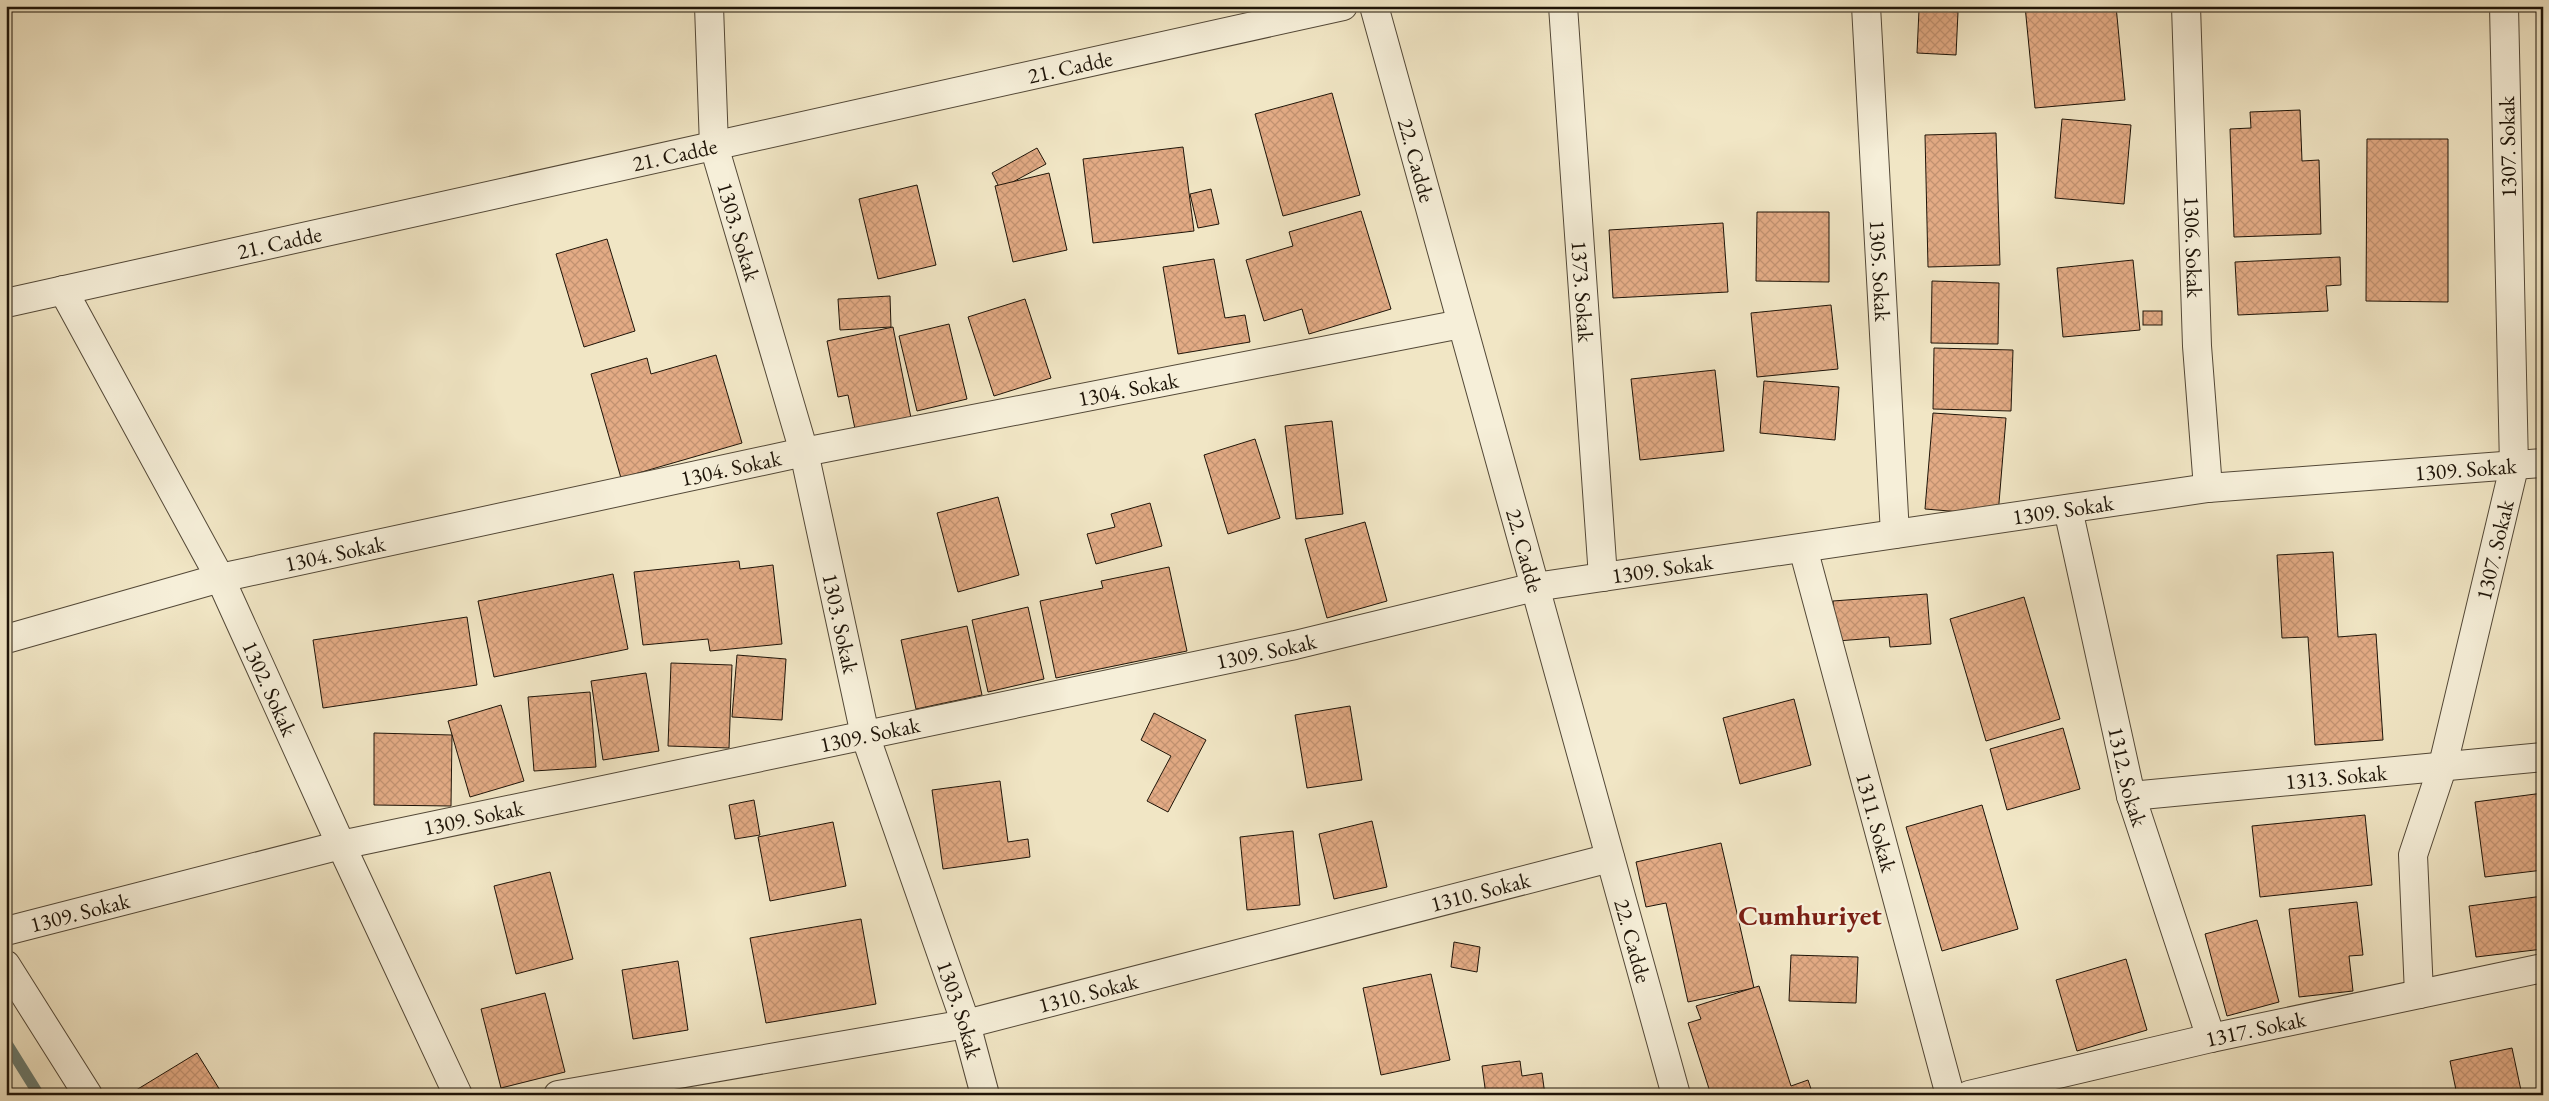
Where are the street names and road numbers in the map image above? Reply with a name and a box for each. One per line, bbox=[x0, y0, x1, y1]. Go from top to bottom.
street label: 21. Cadde bbox=[1025, 44, 1116, 91]
street label: 1307. Sokak bbox=[2492, 95, 2523, 198]
street label: 22. Cadde bbox=[1391, 115, 1442, 206]
street label: 21. Cadde bbox=[630, 131, 720, 178]
street label: 1303. Sokak bbox=[710, 179, 767, 285]
street label: 1306. Sokak bbox=[2177, 195, 2209, 299]
street label: 21. Cadde bbox=[234, 219, 325, 266]
street label: 1305. Sokak bbox=[1863, 219, 1897, 323]
street label: 1373. Sokak bbox=[1564, 239, 1601, 344]
street label: 1304. Sokak bbox=[1075, 365, 1182, 413]
street label: 1304. Sokak bbox=[678, 443, 784, 493]
street label: 1309. Sokak bbox=[2414, 451, 2518, 488]
street label: 1309. Sokak bbox=[2010, 488, 2116, 532]
street label: 1307. Sokak bbox=[2469, 497, 2521, 603]
street label: 22. Cadde bbox=[1499, 505, 1550, 596]
street label: 1304. Sokak bbox=[282, 529, 388, 579]
street label: 1309. Sokak bbox=[1610, 547, 1715, 591]
street label: 1303. Sokak bbox=[815, 570, 865, 677]
street label: 1309. Sokak bbox=[1213, 626, 1320, 676]
street label: 1302. Sokak bbox=[235, 636, 304, 741]
street label: 1309. Sokak bbox=[817, 710, 923, 759]
street label: 1312. Sokak bbox=[2101, 724, 2154, 831]
street label: 1313. Sokak bbox=[2284, 758, 2389, 796]
street label: 1311. Sokak bbox=[1849, 769, 1904, 876]
street label: 1309. Sokak bbox=[420, 793, 527, 842]
street label: 1310. Sokak bbox=[1427, 865, 1534, 919]
street label: 1309. Sokak bbox=[27, 886, 133, 939]
street label: 22. Cadde bbox=[1607, 896, 1658, 986]
street label: 1303. Sokak bbox=[930, 957, 989, 1063]
street label: 1310. Sokak bbox=[1035, 966, 1142, 1020]
street label: 1317. Sokak bbox=[2202, 1004, 2309, 1054]

